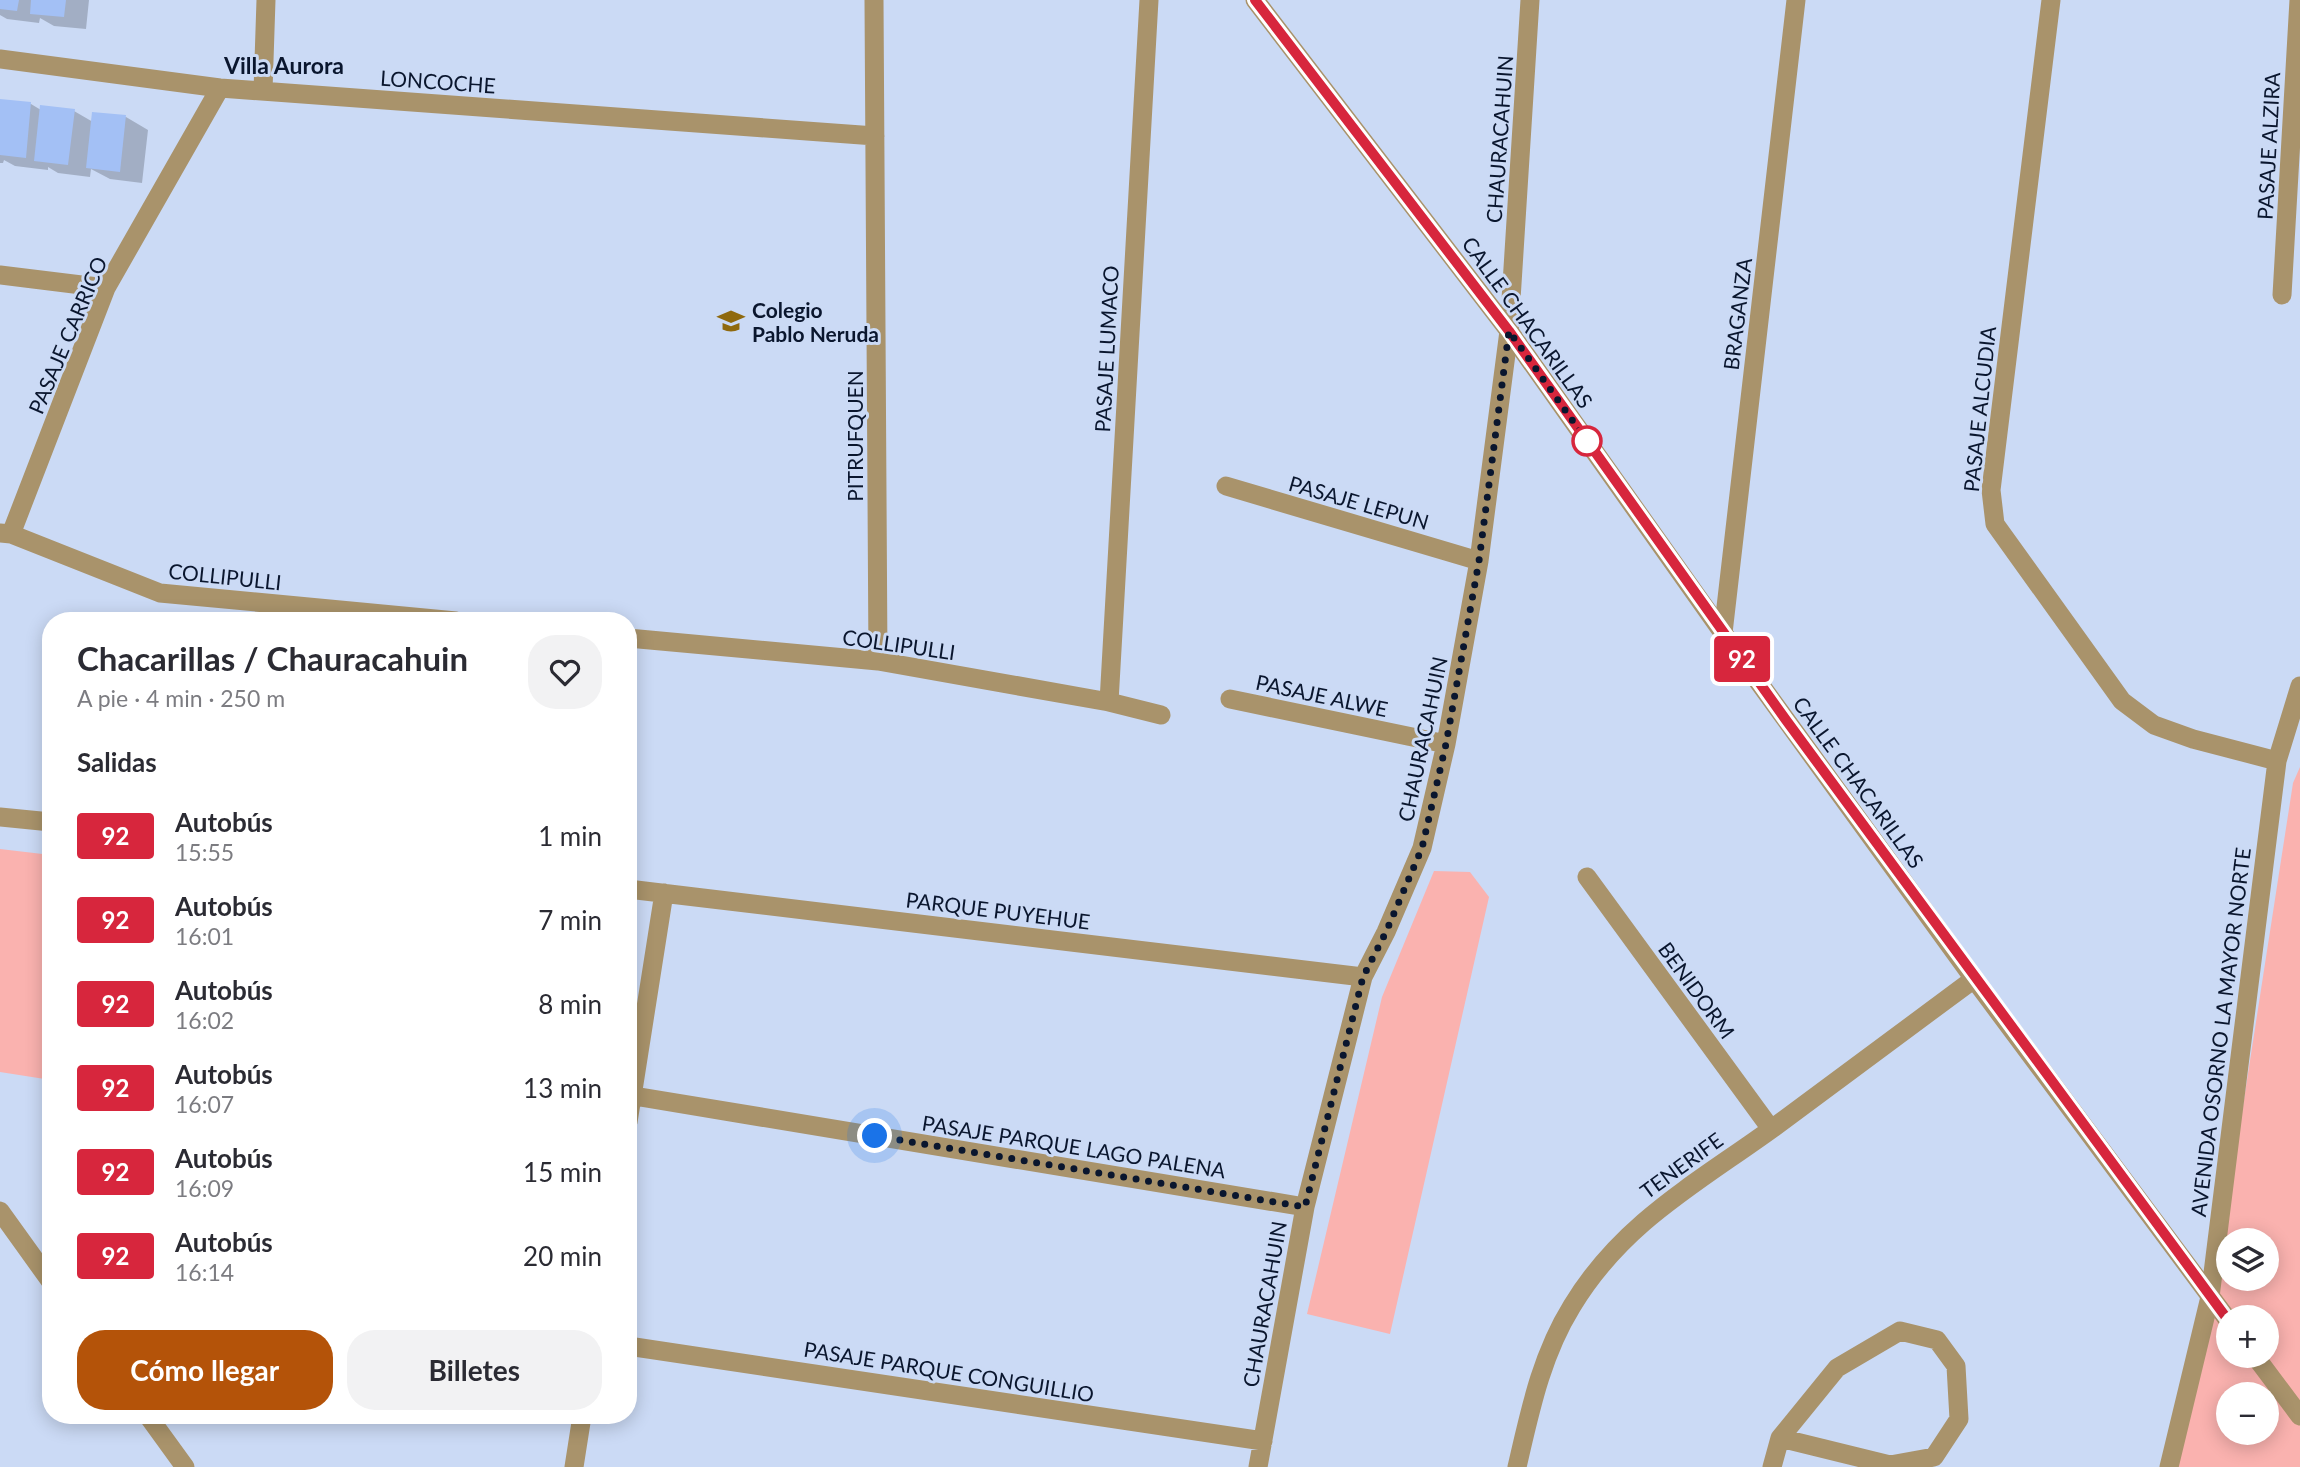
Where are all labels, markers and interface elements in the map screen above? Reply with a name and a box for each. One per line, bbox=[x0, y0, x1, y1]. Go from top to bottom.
district label: Villa Aurora bbox=[223, 51, 344, 79]
street label: CHAURACAHUIN bbox=[1481, 54, 1517, 224]
street label: LONCOCHE bbox=[379, 64, 497, 98]
street label: PASAJE ALZIRA bbox=[2252, 71, 2284, 220]
street label: CALLE CHACARILLAS bbox=[1457, 231, 1599, 413]
street label: PASAJE CARRICO bbox=[23, 253, 111, 417]
street label: BRAGANZA bbox=[1718, 256, 1756, 372]
street label: PASAJE LUMACO bbox=[1089, 265, 1123, 433]
place label: Colegio Pablo Neruda bbox=[752, 297, 879, 346]
school or university icon: Colegio Pablo Neruda bbox=[716, 306, 746, 336]
street label: PASAJE ALCUDIA bbox=[1958, 324, 2000, 493]
street label: PITRUFQUEN bbox=[842, 370, 867, 502]
unlabelled marker bbox=[1572, 426, 1602, 456]
street label: PASAJE LEPUN bbox=[1286, 470, 1432, 534]
street label: COLLIPULLI bbox=[167, 558, 283, 594]
street label: COLLIPULLI bbox=[841, 624, 957, 664]
button: heart bbox=[528, 635, 602, 709]
line badge: 92 bbox=[1710, 636, 1774, 682]
text: Chacarillas / Chauracahuin bbox=[77, 638, 468, 678]
text: 92 bbox=[1728, 644, 1756, 673]
street label: CHAURACAHUIN bbox=[1392, 654, 1452, 824]
street label: PASAJE ALWE bbox=[1254, 669, 1390, 721]
text: A pie · 4 min · 250 m bbox=[77, 684, 285, 712]
street label: CALLE CHACARILLAS bbox=[1788, 691, 1930, 873]
text: Salidas bbox=[77, 746, 157, 778]
text: Autobús bbox=[175, 806, 273, 838]
text: 1 min bbox=[538, 820, 602, 852]
text: 92 bbox=[102, 821, 129, 850]
text: 15:55 bbox=[175, 838, 234, 866]
street label: AVENIDA OSORNO LA MAYOR NORTE bbox=[2185, 846, 2255, 1218]
street label: PARQUE PUYEHUE bbox=[904, 886, 1092, 934]
text: Autobús bbox=[175, 890, 273, 922]
text: 7 min bbox=[538, 904, 602, 936]
text: 92 bbox=[102, 905, 129, 934]
text: 16:01 bbox=[175, 922, 234, 950]
street label: BENIDORM bbox=[1654, 937, 1740, 1043]
text: Autobús bbox=[175, 974, 273, 1006]
text: 8 min bbox=[538, 988, 602, 1020]
text: 92 bbox=[102, 989, 129, 1018]
text: 16:02 bbox=[175, 1006, 234, 1034]
text: Autobús bbox=[175, 1058, 273, 1090]
text: 13 min bbox=[523, 1072, 602, 1104]
text: 92 bbox=[102, 1073, 129, 1102]
text: 16:07 bbox=[175, 1090, 234, 1118]
street label: PASAJE PARQUE LAGO PALENA bbox=[920, 1110, 1228, 1182]
your location bbox=[857, 1118, 892, 1153]
street label: TENERIFE bbox=[1635, 1127, 1727, 1203]
text: Autobús bbox=[175, 1142, 273, 1174]
text: 15 min bbox=[523, 1156, 602, 1188]
text: 92 bbox=[102, 1157, 129, 1186]
text: 16:09 bbox=[175, 1174, 234, 1202]
street label: CHAURACAHUIN bbox=[1237, 1219, 1291, 1389]
text: Autobús bbox=[175, 1226, 273, 1258]
map controls bbox=[2216, 1228, 2279, 1445]
button: layers bbox=[2216, 1228, 2279, 1291]
text: 20 min bbox=[523, 1240, 602, 1272]
text: 92 bbox=[102, 1241, 129, 1270]
text: 16:14 bbox=[175, 1258, 234, 1286]
button: + bbox=[2216, 1305, 2279, 1368]
button: Cómo llegar bbox=[77, 1330, 333, 1410]
button: Billetes bbox=[347, 1330, 602, 1410]
street label: PASAJE PARQUE CONGUILLIO bbox=[802, 1336, 1096, 1406]
button: − bbox=[2216, 1382, 2279, 1445]

